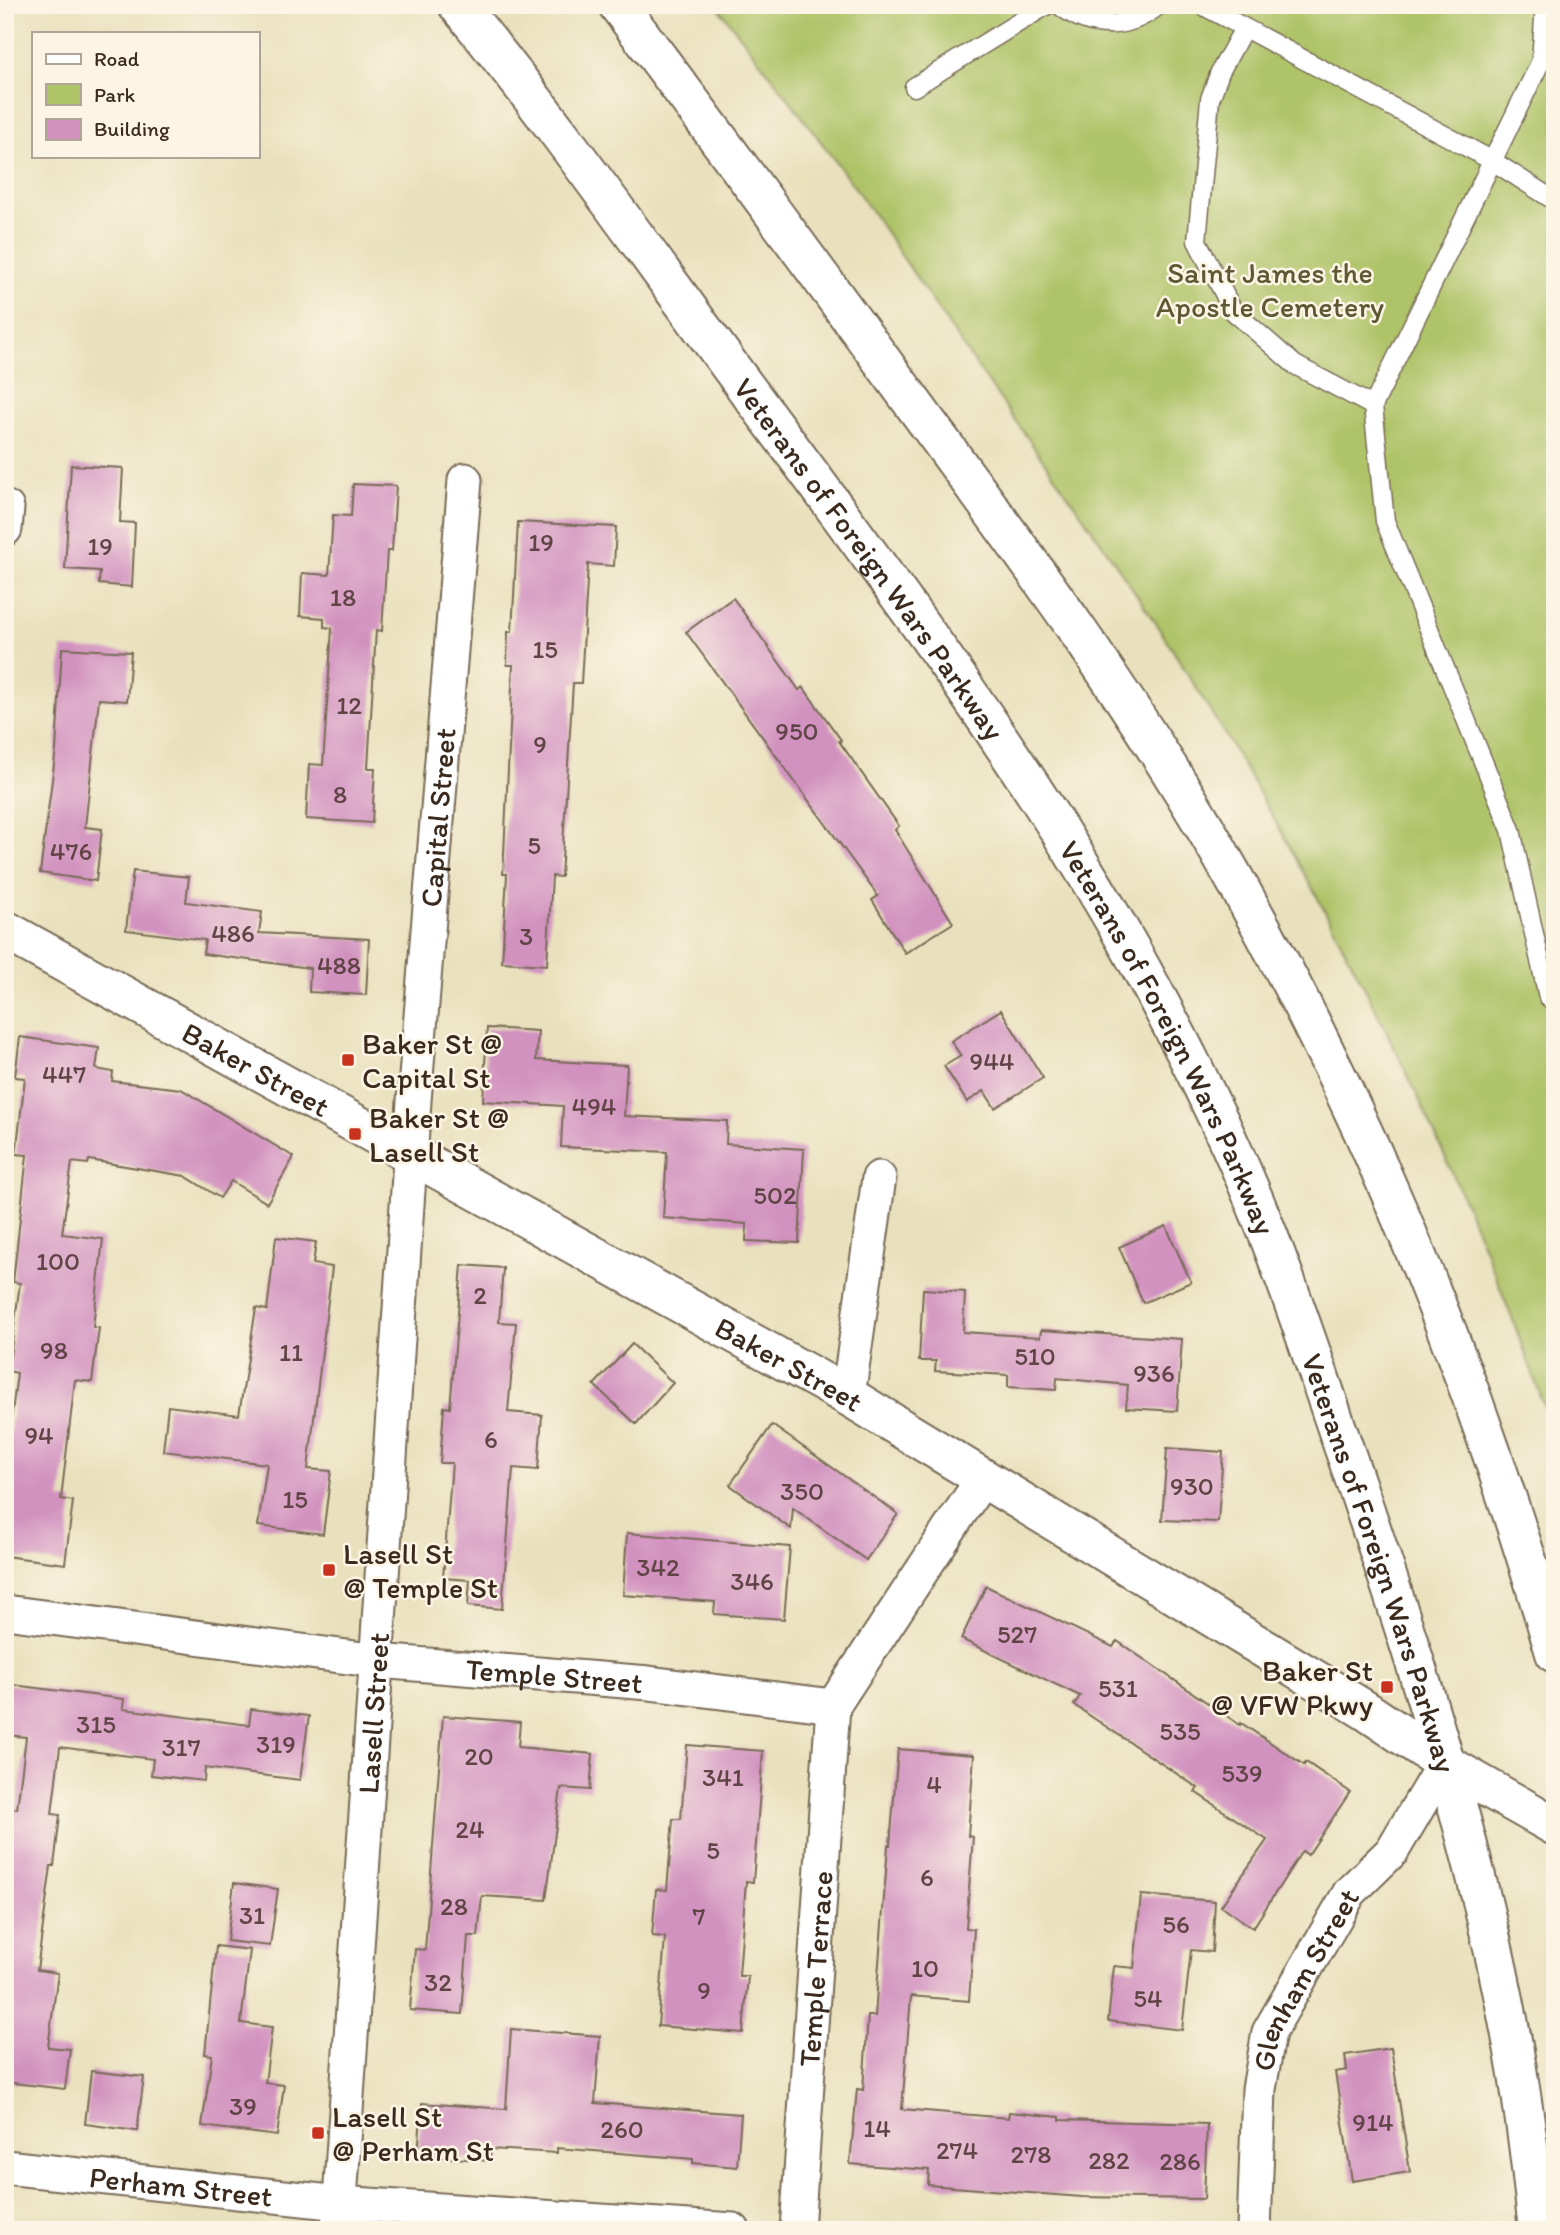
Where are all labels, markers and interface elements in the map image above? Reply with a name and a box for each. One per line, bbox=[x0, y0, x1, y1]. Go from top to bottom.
legend bbox=[32, 32, 259, 158]
text: Road bbox=[94, 46, 140, 71]
text: Park bbox=[94, 82, 136, 107]
text: Building bbox=[94, 116, 170, 141]
park label: Saint James the Apostle Cemetery bbox=[1156, 254, 1384, 325]
street label: Veterans of Foreign Wars Parkway bbox=[726, 370, 1013, 747]
house number: 19 bbox=[528, 526, 554, 558]
house number: 19 bbox=[87, 530, 113, 562]
house number: 18 bbox=[330, 581, 356, 613]
house number: 15 bbox=[532, 633, 558, 665]
house number: 12 bbox=[336, 689, 362, 721]
house number: 950 bbox=[775, 715, 819, 747]
street label: Capital Street bbox=[411, 726, 463, 909]
house number: 9 bbox=[533, 728, 547, 760]
house number: 8 bbox=[333, 778, 347, 810]
house number: 5 bbox=[527, 829, 541, 861]
street label: Veterans of Foreign Wars Parkway bbox=[1052, 833, 1285, 1240]
house number: 476 bbox=[50, 835, 92, 867]
house number: 486 bbox=[211, 917, 255, 949]
house number: 3 bbox=[519, 920, 533, 952]
house number: 488 bbox=[317, 949, 361, 981]
street label: Baker Street bbox=[176, 1013, 336, 1124]
place label: Baker St @ Capital St bbox=[362, 1025, 502, 1096]
house number: 944 bbox=[970, 1045, 1015, 1077]
marker: Baker St @ Capital St bbox=[340, 1052, 356, 1068]
house number: 447 bbox=[42, 1058, 86, 1090]
house number: 494 bbox=[572, 1090, 617, 1122]
place label: Baker St @ Lasell St bbox=[369, 1099, 509, 1170]
marker: Baker St @ Lasell St bbox=[347, 1126, 363, 1142]
house number: 502 bbox=[753, 1179, 797, 1211]
house number: 100 bbox=[36, 1245, 80, 1277]
house number: 2 bbox=[473, 1279, 487, 1311]
street label: Baker Street bbox=[709, 1308, 870, 1419]
house number: 98 bbox=[40, 1334, 68, 1366]
house number: 11 bbox=[279, 1336, 303, 1368]
house number: 510 bbox=[1014, 1340, 1056, 1372]
street label: Veterans of Foreign Wars Parkway bbox=[1294, 1349, 1465, 1777]
house number: 936 bbox=[1133, 1357, 1175, 1389]
house number: 94 bbox=[24, 1419, 54, 1451]
house number: 6 bbox=[484, 1423, 498, 1455]
house number: 930 bbox=[1170, 1470, 1214, 1502]
house number: 350 bbox=[780, 1475, 824, 1507]
house number: 15 bbox=[282, 1483, 308, 1515]
place label: Lasell St @ Temple St bbox=[343, 1535, 498, 1606]
house number: 342 bbox=[636, 1551, 680, 1583]
marker: Lasell St @ Temple St bbox=[321, 1562, 337, 1578]
house number: 346 bbox=[730, 1565, 774, 1597]
house number: 527 bbox=[997, 1618, 1037, 1650]
street label: Lasell Street bbox=[349, 1631, 397, 1795]
street label: Temple Street bbox=[464, 1650, 644, 1701]
place label: Baker St @ VFW Pkwy bbox=[1211, 1652, 1373, 1723]
house number: 531 bbox=[1098, 1672, 1138, 1704]
marker: Baker St @ VFW Pkwy bbox=[1379, 1679, 1395, 1695]
house number: 315 bbox=[76, 1708, 116, 1740]
house number: 535 bbox=[1159, 1715, 1201, 1747]
house number: 319 bbox=[256, 1728, 296, 1760]
house number: 317 bbox=[161, 1731, 201, 1763]
house number: 20 bbox=[464, 1740, 494, 1772]
house number: 539 bbox=[1221, 1757, 1263, 1789]
house number: 341 bbox=[702, 1761, 744, 1793]
house number: 4 bbox=[926, 1768, 942, 1800]
house number: 24 bbox=[455, 1813, 485, 1845]
house number: 5 bbox=[706, 1834, 720, 1866]
house number: 6 bbox=[920, 1861, 934, 1893]
street label: Temple Terrace bbox=[790, 1869, 840, 2068]
street label: Glenham Street bbox=[1244, 1881, 1367, 2074]
house number: 28 bbox=[440, 1890, 468, 1922]
house number: 31 bbox=[239, 1899, 265, 1931]
house number: 7 bbox=[693, 1900, 706, 1932]
house number: 56 bbox=[1162, 1908, 1190, 1940]
house number: 10 bbox=[911, 1952, 939, 1984]
house number: 32 bbox=[424, 1966, 452, 1998]
house number: 9 bbox=[697, 1974, 711, 2006]
house number: 54 bbox=[1133, 1982, 1163, 2014]
house number: 39 bbox=[229, 2090, 257, 2122]
place label: Lasell St @ Perham St bbox=[332, 2098, 494, 2169]
house number: 914 bbox=[1352, 2106, 1394, 2138]
house number: 14 bbox=[863, 2112, 891, 2144]
house number: 260 bbox=[600, 2113, 644, 2145]
marker: Lasell St @ Perham St bbox=[310, 2125, 326, 2141]
house number: 274 bbox=[936, 2134, 978, 2166]
house number: 278 bbox=[1011, 2138, 1051, 2170]
house number: 282 bbox=[1088, 2144, 1130, 2176]
house number: 286 bbox=[1159, 2145, 1201, 2177]
street label: Perham Street bbox=[87, 2158, 274, 2214]

